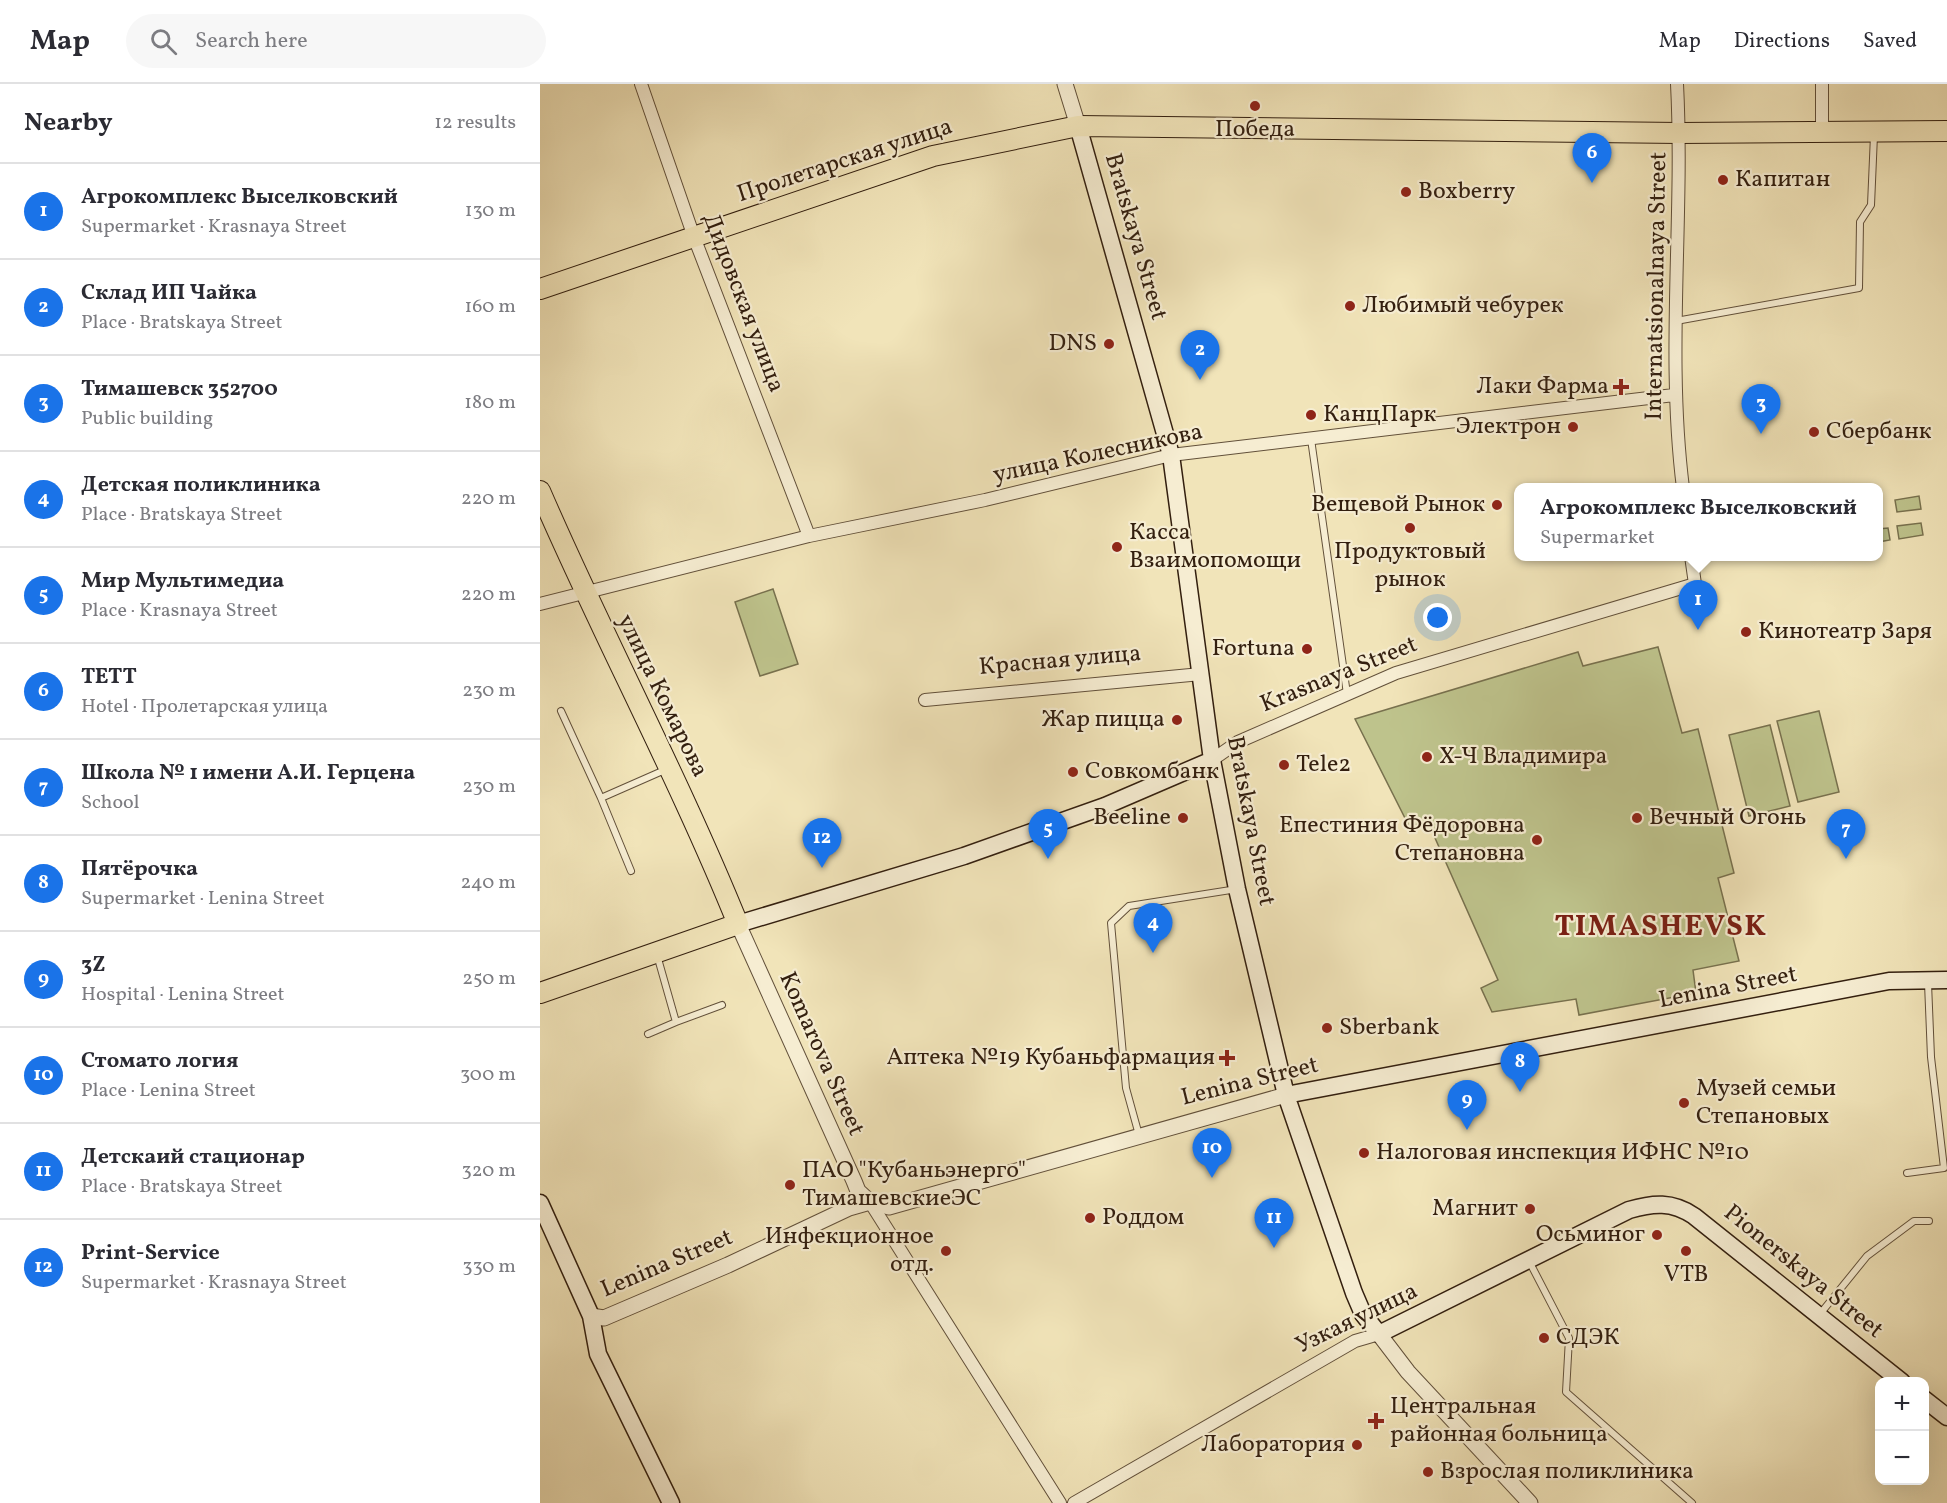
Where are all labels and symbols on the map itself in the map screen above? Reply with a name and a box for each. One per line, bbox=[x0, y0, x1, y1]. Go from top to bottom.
marker: Победа bbox=[1248, 99, 1262, 113]
street label: Пролетарская улица bbox=[733, 110, 957, 212]
place label: Победа bbox=[1215, 113, 1295, 147]
pin: 6 bbox=[1572, 134, 1612, 183]
street label: Bratskaya Street bbox=[1095, 150, 1175, 324]
street label: Internatsionalnaya Street bbox=[1638, 151, 1676, 421]
place label: Капитан bbox=[1735, 163, 1830, 197]
marker: Капитан bbox=[1716, 173, 1730, 187]
place label: Boxberry bbox=[1418, 175, 1515, 209]
marker: Boxberry bbox=[1399, 185, 1413, 199]
street label: Дидовская улица bbox=[693, 208, 793, 398]
place label: Любимый чебурек bbox=[1362, 289, 1564, 323]
marker: Любимый чебурек bbox=[1343, 299, 1357, 313]
place label: DNS bbox=[1048, 327, 1097, 361]
pin: 2 bbox=[1180, 330, 1220, 380]
marker: DNS bbox=[1102, 337, 1116, 351]
place label: Лаки Фарма bbox=[1476, 370, 1609, 404]
marker: Лаки Фарма bbox=[1614, 380, 1628, 394]
pin: 3 bbox=[1742, 384, 1780, 434]
place label: КанцПарк bbox=[1323, 398, 1437, 432]
marker: КанцПарк bbox=[1304, 408, 1318, 422]
place label: Электрон bbox=[1456, 410, 1561, 444]
street label: улица Колесникова bbox=[990, 415, 1206, 493]
place label: Сбербанк bbox=[1826, 415, 1932, 449]
marker: Электрон bbox=[1566, 420, 1580, 434]
marker: Сбербанк bbox=[1807, 425, 1821, 439]
place label: Вещевой Рынок bbox=[1311, 488, 1485, 522]
marker: Вещевой Рынок bbox=[1490, 498, 1504, 512]
place label: Касса Взаимопомощи bbox=[1129, 516, 1301, 578]
marker: Продуктовый рынок bbox=[1403, 521, 1417, 535]
place label: Продуктовый рынок bbox=[1334, 535, 1486, 597]
marker: Касса Взаимопомощи bbox=[1110, 540, 1124, 554]
pin: 1 bbox=[1678, 580, 1718, 630]
your location bbox=[1423, 603, 1452, 632]
street label: улица Комарова bbox=[608, 609, 716, 783]
place label: Кинотеатр Заря bbox=[1758, 615, 1932, 649]
marker: Кинотеатр Заря bbox=[1739, 625, 1753, 639]
street label: Krasnaya Street bbox=[1255, 628, 1423, 722]
place label: Fortuna bbox=[1212, 632, 1295, 666]
street label: Красная улица bbox=[977, 637, 1143, 685]
marker: Fortuna bbox=[1300, 642, 1314, 656]
place label: Жар пицца bbox=[1042, 703, 1165, 737]
marker: Жар пицца bbox=[1170, 713, 1184, 727]
street label: Bratskaya Street bbox=[1217, 733, 1283, 909]
place label: Х-Ч Владимира bbox=[1439, 740, 1608, 774]
place label: Tele2 bbox=[1296, 748, 1351, 782]
marker: Х-Ч Владимира bbox=[1420, 750, 1434, 764]
place label: Совкомбанк bbox=[1085, 755, 1219, 789]
marker: Tele2 bbox=[1277, 758, 1291, 772]
marker: Совкомбанк bbox=[1066, 765, 1080, 779]
place label: Beeline bbox=[1093, 801, 1171, 835]
place label: Вечный Огонь bbox=[1649, 801, 1807, 835]
place label: Епестиния Фёдоровна Степановна bbox=[1279, 809, 1525, 871]
pin: 5 bbox=[1028, 810, 1068, 859]
pin: 7 bbox=[1826, 810, 1866, 859]
marker: Beeline bbox=[1176, 811, 1190, 825]
marker: Вечный Огонь bbox=[1630, 811, 1644, 825]
pin: 12 bbox=[802, 818, 842, 868]
marker: Епестиния Фёдоровна Степановна bbox=[1530, 833, 1544, 847]
pin: 4 bbox=[1134, 904, 1172, 953]
district label: TIMASHEVSK bbox=[1554, 906, 1768, 948]
street label: Lenina Street bbox=[1656, 958, 1800, 1018]
street label: Komarova Street bbox=[770, 967, 872, 1141]
place label: Sberbank bbox=[1339, 1011, 1439, 1045]
marker: Sberbank bbox=[1320, 1021, 1334, 1035]
place label: Аптека №19 Кубаньфармация bbox=[886, 1041, 1215, 1075]
pin: 8 bbox=[1500, 1042, 1540, 1092]
street label: Lenina Street bbox=[1178, 1049, 1322, 1115]
marker: Аптека №19 Кубаньфармация bbox=[1220, 1051, 1234, 1065]
place label: Музей семьи Степановых bbox=[1696, 1072, 1836, 1134]
pin: 9 bbox=[1448, 1080, 1486, 1130]
marker: Музей семьи Степановых bbox=[1677, 1096, 1691, 1110]
pin: 10 bbox=[1192, 1128, 1232, 1178]
place label: Налоговая инспекция ИФНС №10 bbox=[1376, 1136, 1749, 1170]
marker: Налоговая инспекция ИФНС №10 bbox=[1357, 1146, 1371, 1160]
place label: ПАО "Кубаньэнерго" ТимашевскиеЭС bbox=[802, 1154, 1026, 1216]
marker: ПАО "Кубаньэнерго" ТимашевскиеЭС bbox=[783, 1178, 797, 1192]
place label: Магнит bbox=[1432, 1192, 1518, 1226]
street label: Pionerskaya Street bbox=[1716, 1197, 1890, 1347]
pin: 11 bbox=[1254, 1198, 1294, 1248]
place label: Роддом bbox=[1102, 1201, 1184, 1235]
marker: Магнит bbox=[1523, 1202, 1537, 1216]
marker: Роддом bbox=[1083, 1211, 1097, 1225]
place label: Осьминог bbox=[1536, 1218, 1646, 1252]
place label: Инфекционное отд. bbox=[765, 1220, 934, 1282]
street label: Lenina Street bbox=[596, 1221, 738, 1307]
marker: Осьминог bbox=[1650, 1228, 1664, 1242]
marker: Инфекционное отд. bbox=[939, 1244, 953, 1258]
marker: VTB bbox=[1679, 1244, 1693, 1258]
place label: VTB bbox=[1664, 1258, 1708, 1292]
street label: Узкая улица bbox=[1290, 1275, 1424, 1363]
place label: СДЭК bbox=[1556, 1321, 1620, 1355]
marker: СДЭК bbox=[1537, 1331, 1551, 1345]
place label: Центральная районная больница bbox=[1390, 1390, 1608, 1452]
marker: Центральная районная больница bbox=[1367, 1412, 1385, 1430]
place label: Лаборатория bbox=[1201, 1428, 1345, 1462]
marker: Лаборатория bbox=[1350, 1438, 1364, 1452]
place label: Взрослая поликлиника bbox=[1440, 1455, 1694, 1489]
marker: Взрослая поликлиника bbox=[1421, 1465, 1435, 1479]

